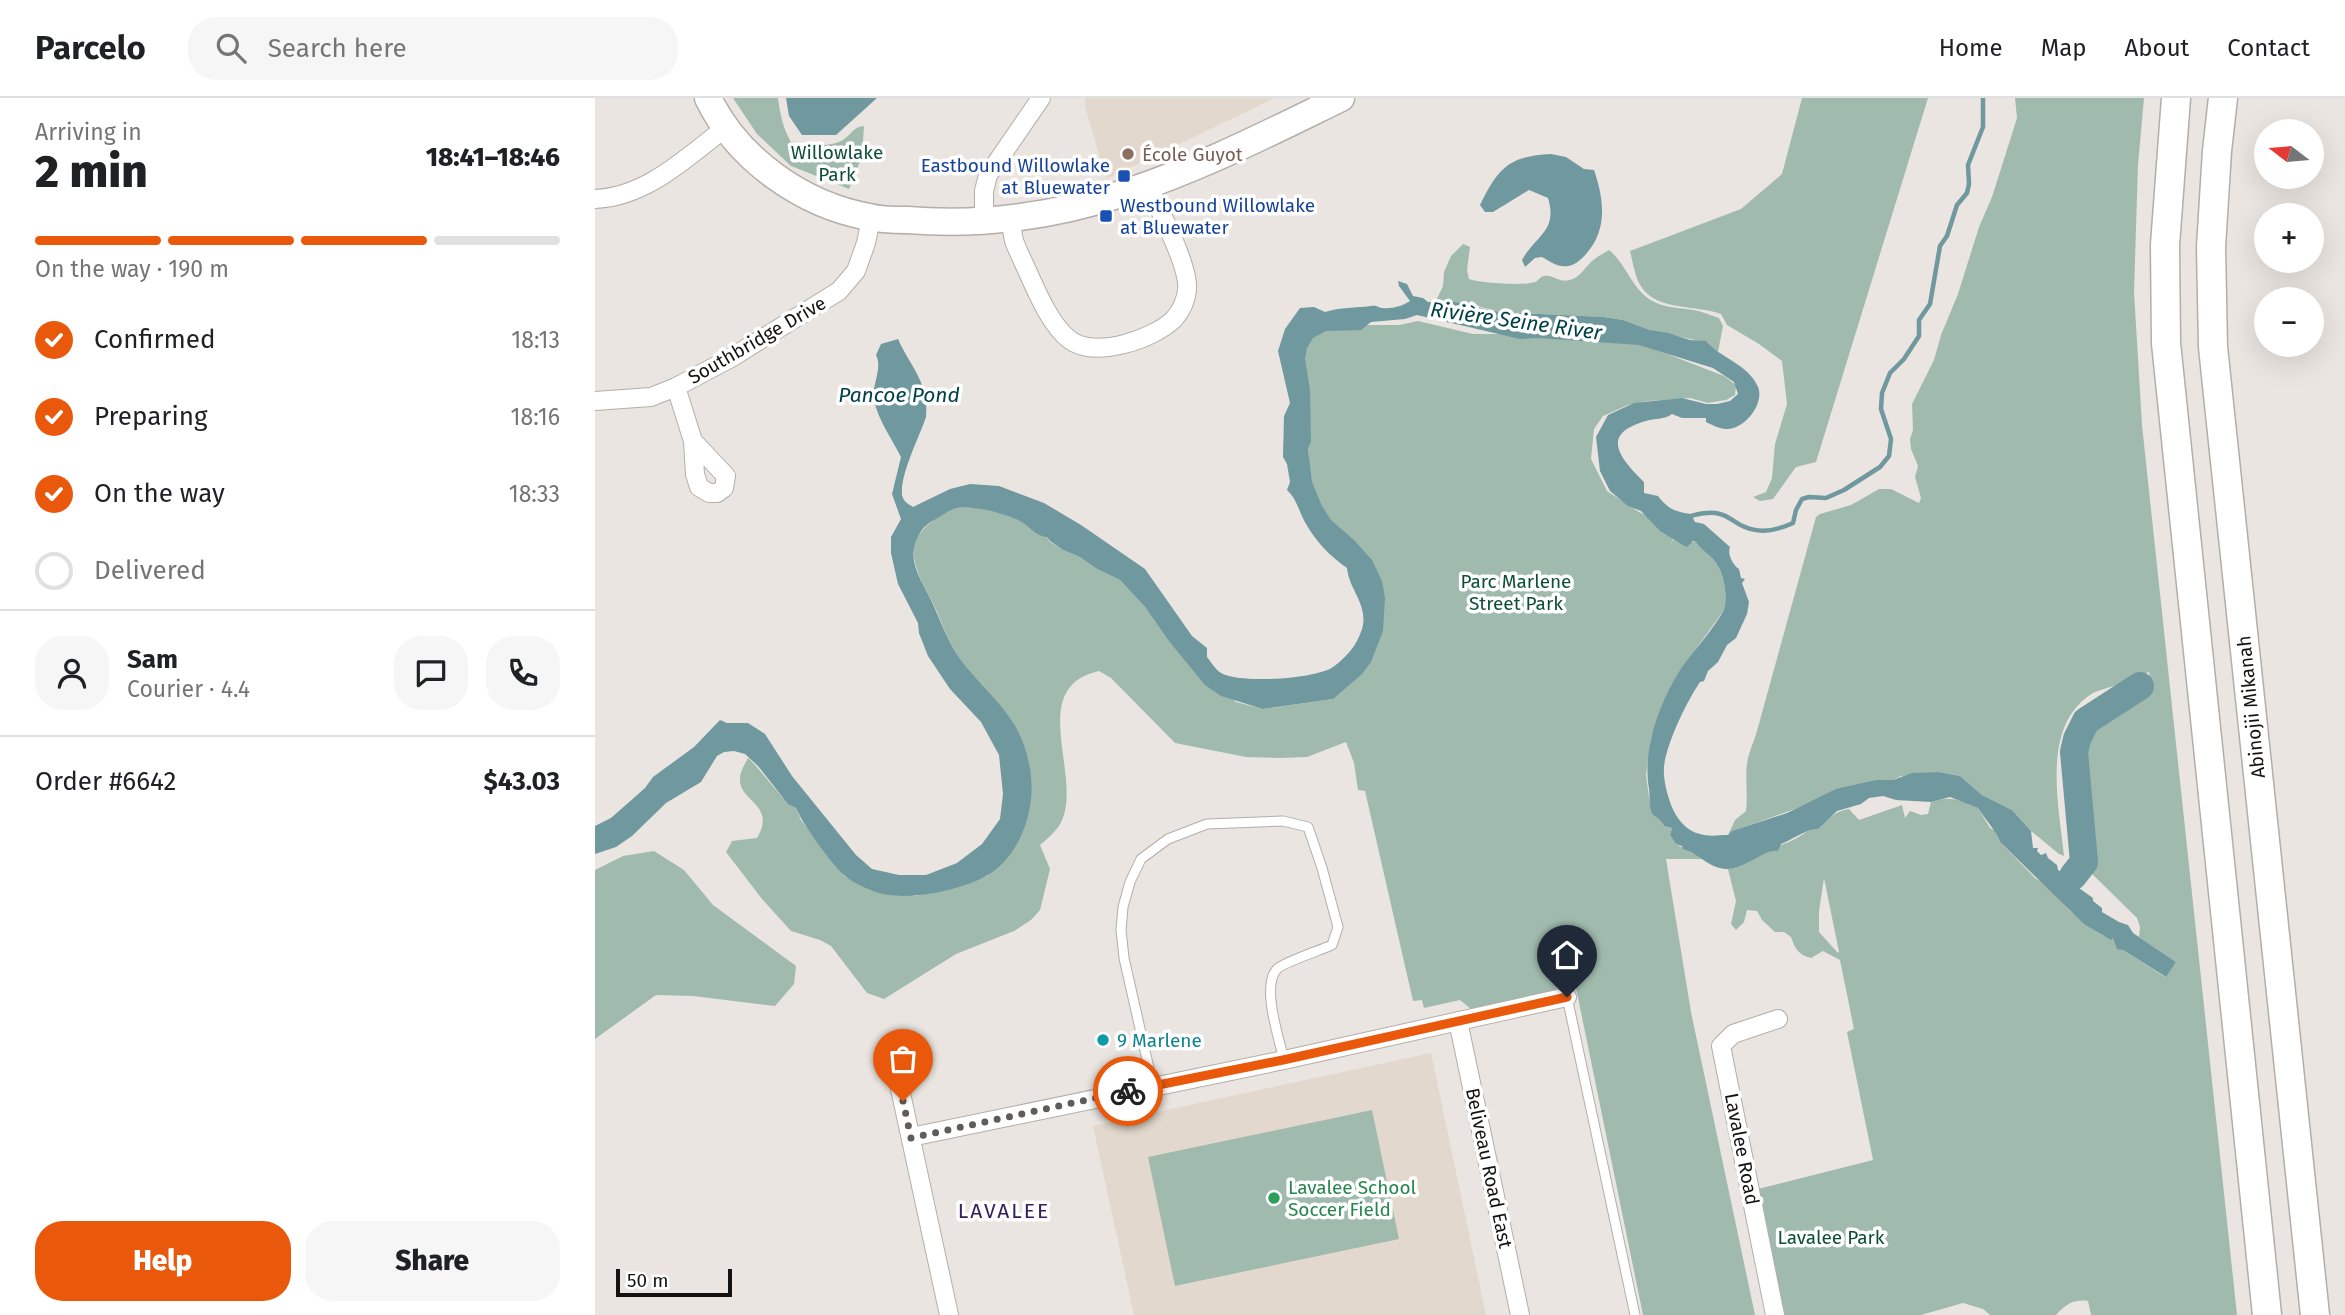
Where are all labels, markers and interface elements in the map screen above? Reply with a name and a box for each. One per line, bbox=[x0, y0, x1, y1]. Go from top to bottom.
search box bbox=[188, 17, 678, 80]
text: Parcelo bbox=[35, 28, 146, 68]
icon: search bbox=[212, 29, 250, 67]
text: Search here bbox=[268, 33, 407, 64]
text: Home bbox=[1939, 34, 2003, 62]
text: Map bbox=[2041, 34, 2087, 62]
text: About bbox=[2125, 34, 2189, 62]
text: Contact bbox=[2227, 34, 2310, 62]
text: Arriving in bbox=[35, 118, 142, 146]
north arrow bbox=[2254, 119, 2324, 189]
map controls bbox=[2254, 119, 2324, 357]
park label: Willowlake Park bbox=[791, 141, 883, 186]
text: 18:41–18:46 bbox=[426, 142, 560, 173]
place label: École Guyot bbox=[1142, 143, 1243, 166]
text: 2 min bbox=[35, 144, 148, 199]
marker: École Guyot bbox=[1120, 146, 1136, 162]
place label: Eastbound Willowlake at Bluewater bbox=[921, 154, 1111, 199]
marker: Eastbound Willowlake at Bluewater bbox=[1116, 168, 1132, 184]
place label: Westbound Willowlake at Bluewater bbox=[1120, 194, 1315, 239]
button: + bbox=[2254, 203, 2324, 273]
marker: Westbound Willowlake at Bluewater bbox=[1098, 208, 1114, 224]
text: On the way · 190 m bbox=[35, 255, 229, 283]
button: − bbox=[2254, 287, 2324, 357]
street label: Southbridge Drive bbox=[684, 291, 830, 389]
water label: Rivière Seine River bbox=[1429, 296, 1604, 346]
icon: check bbox=[35, 321, 73, 359]
text: Confirmed bbox=[94, 324, 215, 355]
text: 18:13 bbox=[511, 326, 560, 354]
water label: Pancoe Pond bbox=[838, 382, 960, 408]
icon: check bbox=[35, 398, 73, 436]
text: Preparing bbox=[94, 401, 207, 432]
text: 18:16 bbox=[511, 403, 560, 431]
icon: check bbox=[35, 475, 73, 513]
text: On the way bbox=[94, 478, 225, 509]
text: 18:33 bbox=[509, 480, 560, 508]
text: Delivered bbox=[94, 555, 206, 586]
park label: Parc Marlene Street Park bbox=[1461, 570, 1571, 615]
street label: Abinojii Mikanah bbox=[2232, 635, 2270, 779]
button: person bbox=[35, 636, 109, 710]
button: chat bbox=[394, 636, 468, 710]
button: phone bbox=[486, 636, 560, 710]
text: Sam bbox=[127, 644, 178, 675]
text: Courier · 4.4 bbox=[127, 675, 250, 703]
text: Order #6642 bbox=[35, 766, 176, 797]
text: $43.03 bbox=[484, 766, 560, 797]
pin bbox=[1537, 925, 1597, 997]
icon: home bbox=[1548, 936, 1586, 974]
pin bbox=[873, 1029, 933, 1101]
place label: 9 Marlene bbox=[1117, 1029, 1202, 1052]
marker: 9 Marlene bbox=[1095, 1032, 1111, 1048]
icon: bag bbox=[884, 1040, 922, 1078]
courier bbox=[1093, 1056, 1163, 1126]
icon: bike bbox=[1109, 1072, 1147, 1110]
street label: Beliveau Road East bbox=[1461, 1086, 1517, 1250]
street label: Lavalee Road bbox=[1720, 1091, 1764, 1207]
place label: Lavalee School Soccer Field bbox=[1288, 1176, 1416, 1221]
marker: Lavalee School Soccer Field bbox=[1266, 1190, 1282, 1206]
district label: LAVALEE bbox=[958, 1198, 1050, 1224]
button: Help bbox=[35, 1221, 291, 1301]
button: Share bbox=[305, 1221, 560, 1301]
park label: Lavalee Park bbox=[1777, 1226, 1885, 1249]
scale bar bbox=[616, 1266, 731, 1298]
text: 50 m bbox=[627, 1269, 668, 1292]

